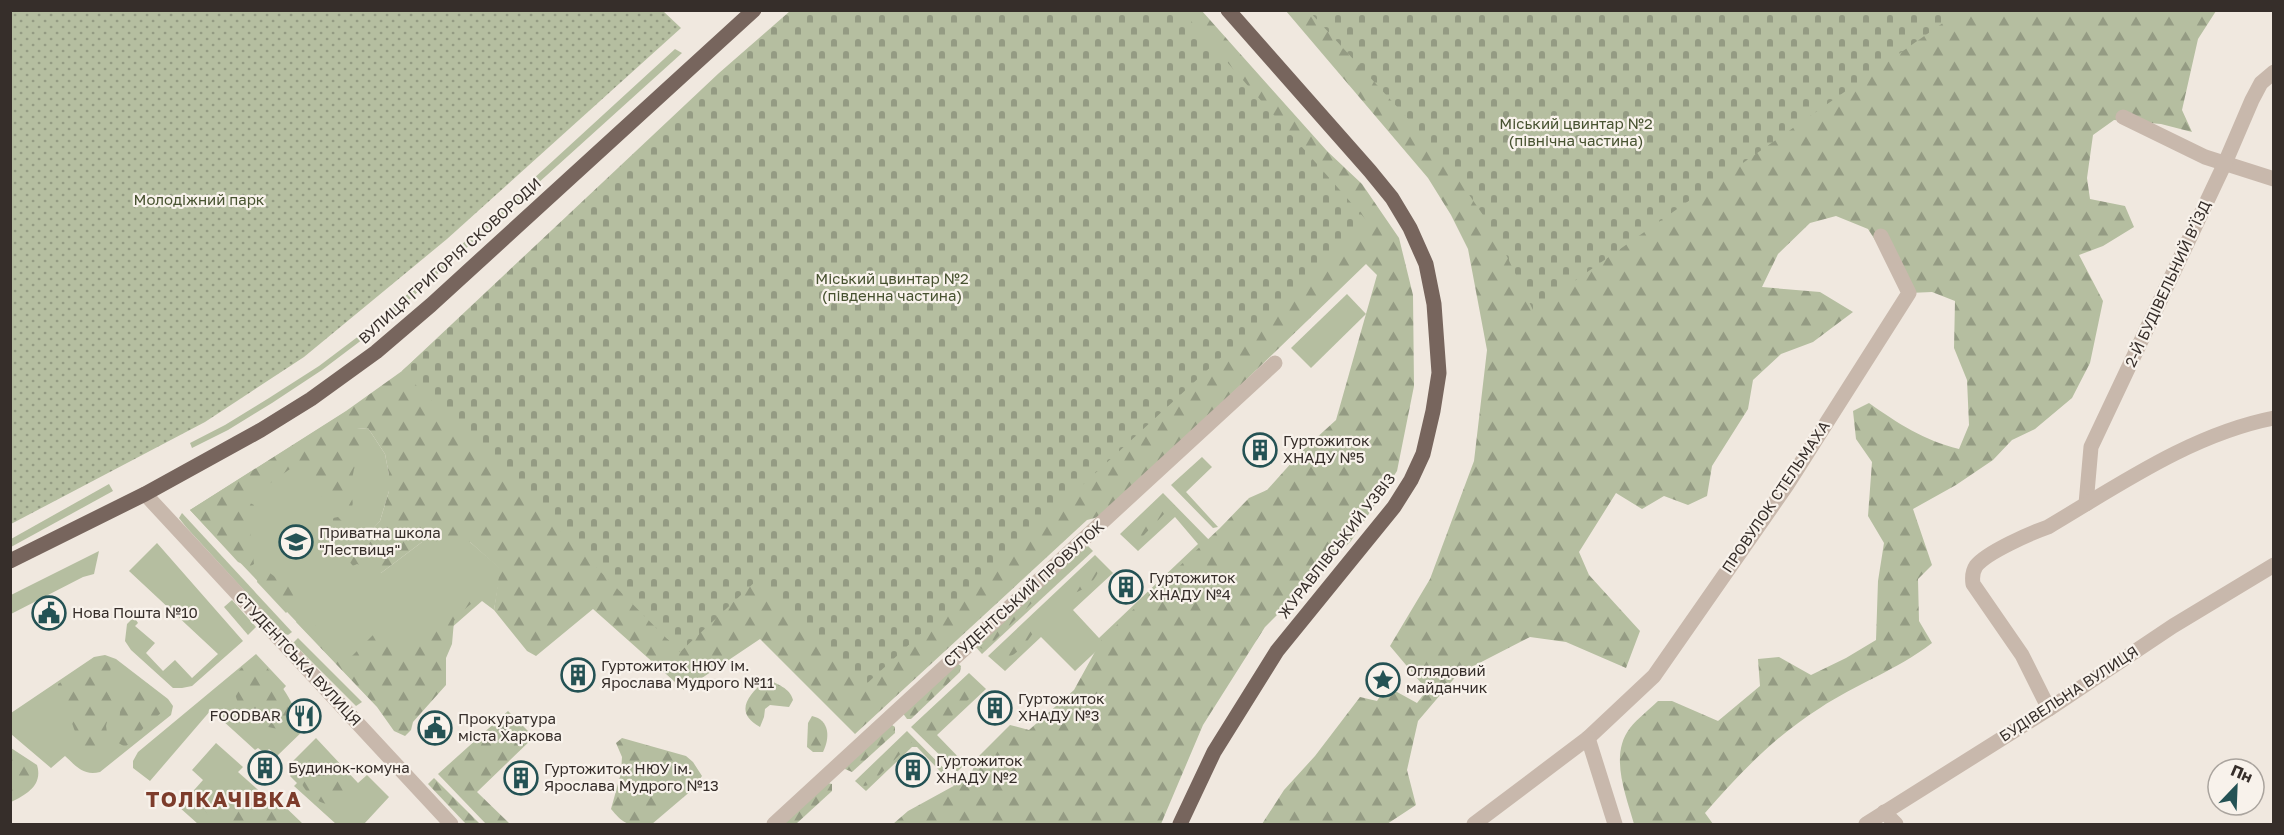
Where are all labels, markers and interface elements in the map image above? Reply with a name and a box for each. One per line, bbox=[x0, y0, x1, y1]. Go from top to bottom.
park label: Міський цвинтар №2 (північна частина) bbox=[1499, 114, 1653, 149]
street label: ВУЛИЦЯ ГРИГОРІЯ СКОВОРОДИ bbox=[354, 174, 544, 347]
park label: Молодіжний парк bbox=[134, 190, 265, 208]
street label: 2-Й БУДІВЕЛЬНИЙ В’ЇЗД bbox=[2121, 198, 2214, 370]
park label: Міський цвинтар №2 (південна частина) bbox=[815, 269, 969, 304]
street label: ПРОВУЛОК СТЕЛЬМАХА bbox=[1718, 417, 1833, 576]
place label: Гуртожиток ХНАДУ №5 bbox=[1283, 431, 1370, 466]
building icon: Гуртожиток ХНАДУ №5 bbox=[1242, 432, 1278, 468]
street label: ЖУРАВЛІВСЬКИЙ УЗВІЗ bbox=[1274, 469, 1398, 622]
street label: СТУДЕНТСЬКИЙ ПРОВУЛОК bbox=[939, 516, 1108, 670]
place label: Приватна школа "Лествиця" bbox=[319, 523, 441, 558]
school or university icon: Приватна школа "Лествиця" bbox=[278, 524, 314, 560]
place label: Гуртожиток ХНАДУ №4 bbox=[1149, 568, 1236, 603]
building icon: Гуртожиток ХНАДУ №4 bbox=[1108, 569, 1144, 605]
street label: СТУДЕНТСЬКА ВУЛИЦЯ bbox=[232, 588, 366, 729]
public building icon: Нова Пошта №10 bbox=[31, 595, 67, 631]
place label: Нова Пошта №10 bbox=[72, 603, 198, 621]
street label: БУДІВЕЛЬНА ВУЛИЦЯ bbox=[1996, 641, 2141, 745]
place label: Гуртожиток НЮУ ім. Ярослава Мудрого №11 bbox=[601, 656, 774, 691]
building icon: Гуртожиток НЮУ ім. Ярослава Мудрого №11 bbox=[560, 657, 596, 693]
place label: Оглядовий майданчик bbox=[1406, 661, 1488, 696]
place icon: Оглядовий майданчик bbox=[1365, 662, 1401, 698]
place label: Гуртожиток ХНАДУ №3 bbox=[1018, 689, 1105, 724]
building icon: Гуртожиток ХНАДУ №3 bbox=[977, 690, 1013, 726]
restaurant icon: FOODBAR bbox=[286, 698, 322, 734]
place label: FOODBAR bbox=[209, 706, 281, 724]
place label: Прокуратура міста Харкова bbox=[458, 709, 562, 744]
public building icon: Прокуратура міста Харкова bbox=[417, 710, 453, 746]
building icon: Будинок-комуна bbox=[247, 750, 283, 786]
place label: Гуртожиток ХНАДУ №2 bbox=[936, 751, 1023, 786]
building icon: Гуртожиток ХНАДУ №2 bbox=[895, 752, 931, 788]
north arrow bbox=[2206, 757, 2266, 817]
place label: Будинок-комуна bbox=[288, 758, 410, 776]
place label: Гуртожиток НЮУ ім. Ярослава Мудрого №13 bbox=[544, 759, 719, 794]
building icon: Гуртожиток НЮУ ім. Ярослава Мудрого №13 bbox=[503, 760, 539, 796]
text: Пн bbox=[2228, 760, 2256, 787]
district label: ТОЛКАЧІВКА bbox=[146, 786, 302, 812]

